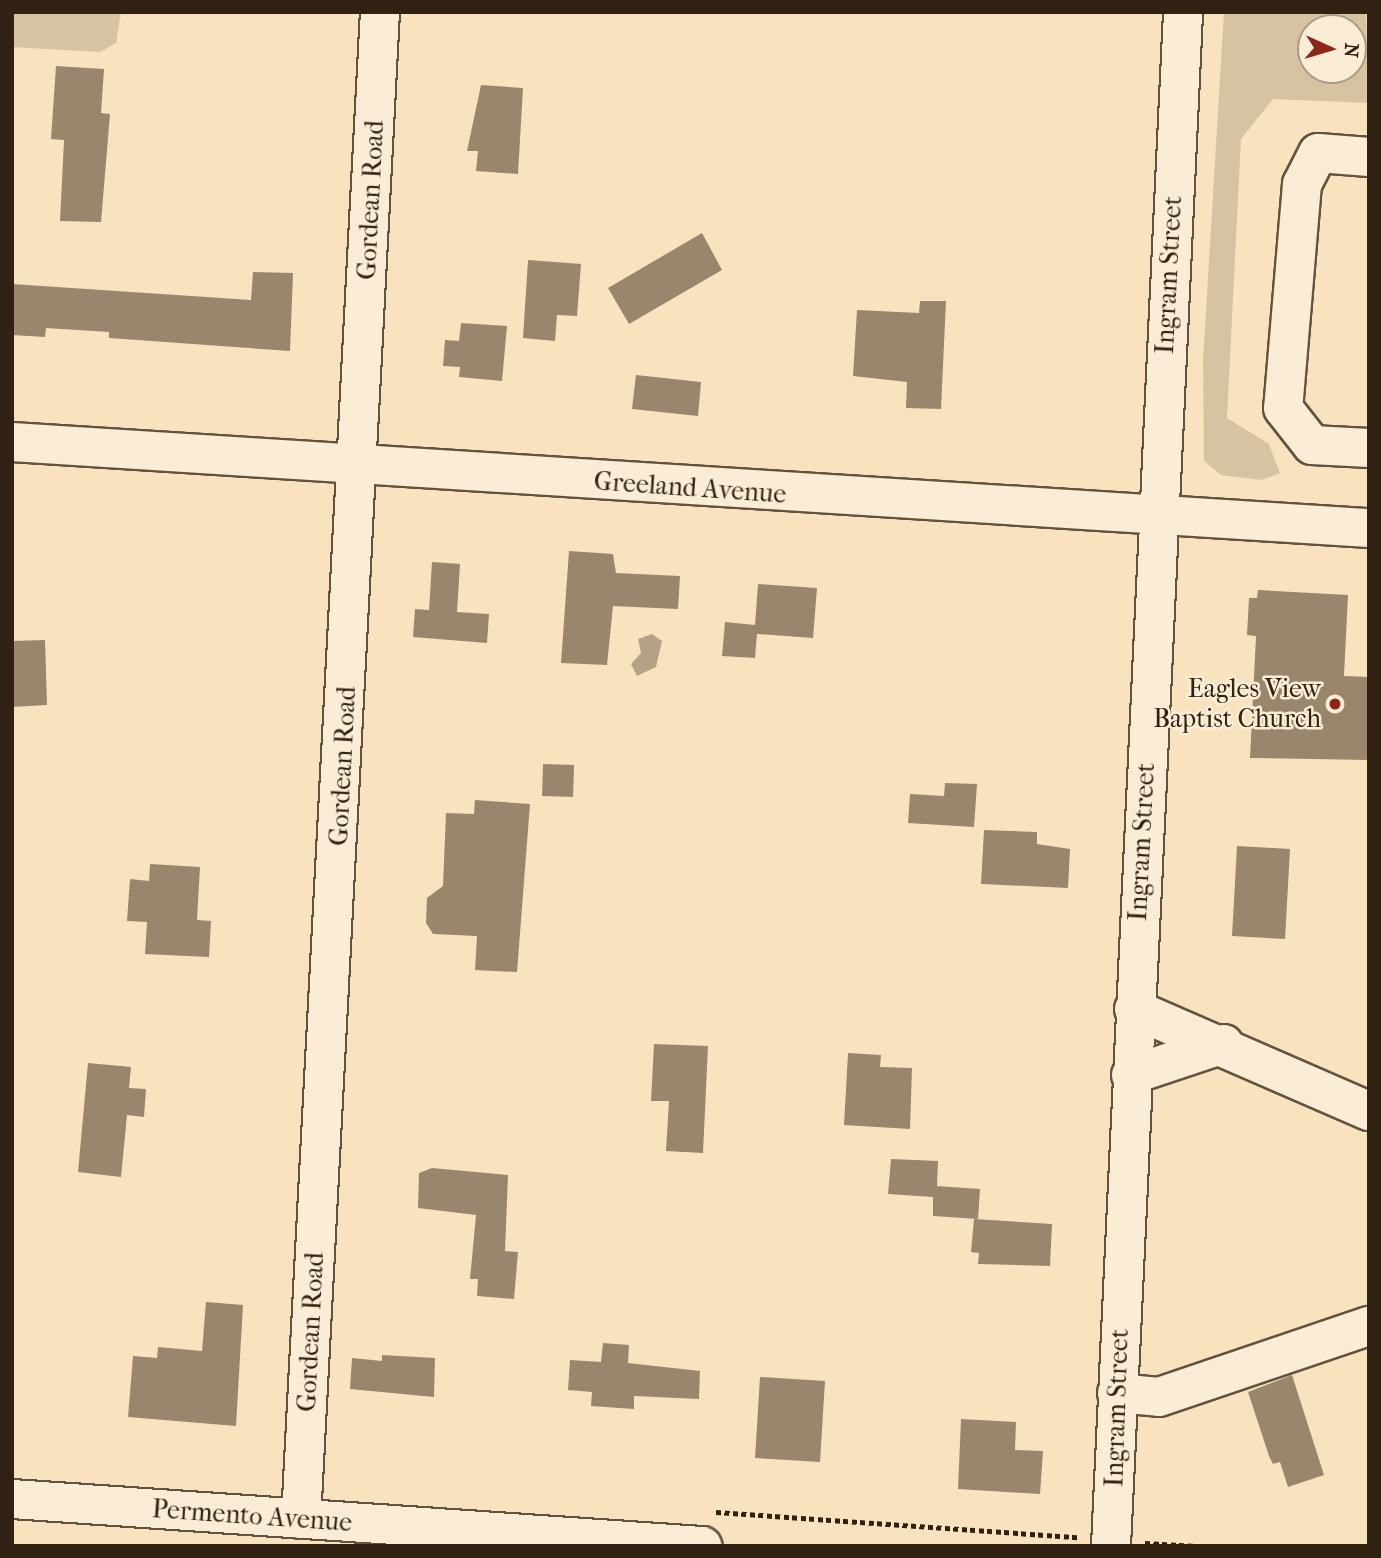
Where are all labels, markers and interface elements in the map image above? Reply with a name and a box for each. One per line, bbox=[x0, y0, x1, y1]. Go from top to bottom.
north arrow bbox=[1297, 14, 1367, 84]
text: N bbox=[1339, 42, 1362, 58]
street label: Gordean Road bbox=[351, 119, 391, 281]
street label: Ingram Street bbox=[1149, 195, 1189, 355]
street label: Greeland Avenue bbox=[593, 466, 787, 510]
place label: Eagles View Baptist Church bbox=[1153, 673, 1321, 734]
street label: Gordean Road bbox=[323, 685, 363, 847]
marker: Eagles View Baptist Church bbox=[1327, 696, 1343, 712]
street label: Ingram Street bbox=[1122, 762, 1162, 922]
street label: Gordean Road bbox=[291, 1251, 331, 1413]
street label: Ingram Street bbox=[1099, 1328, 1135, 1488]
street label: Permento Avenue bbox=[151, 1493, 353, 1539]

